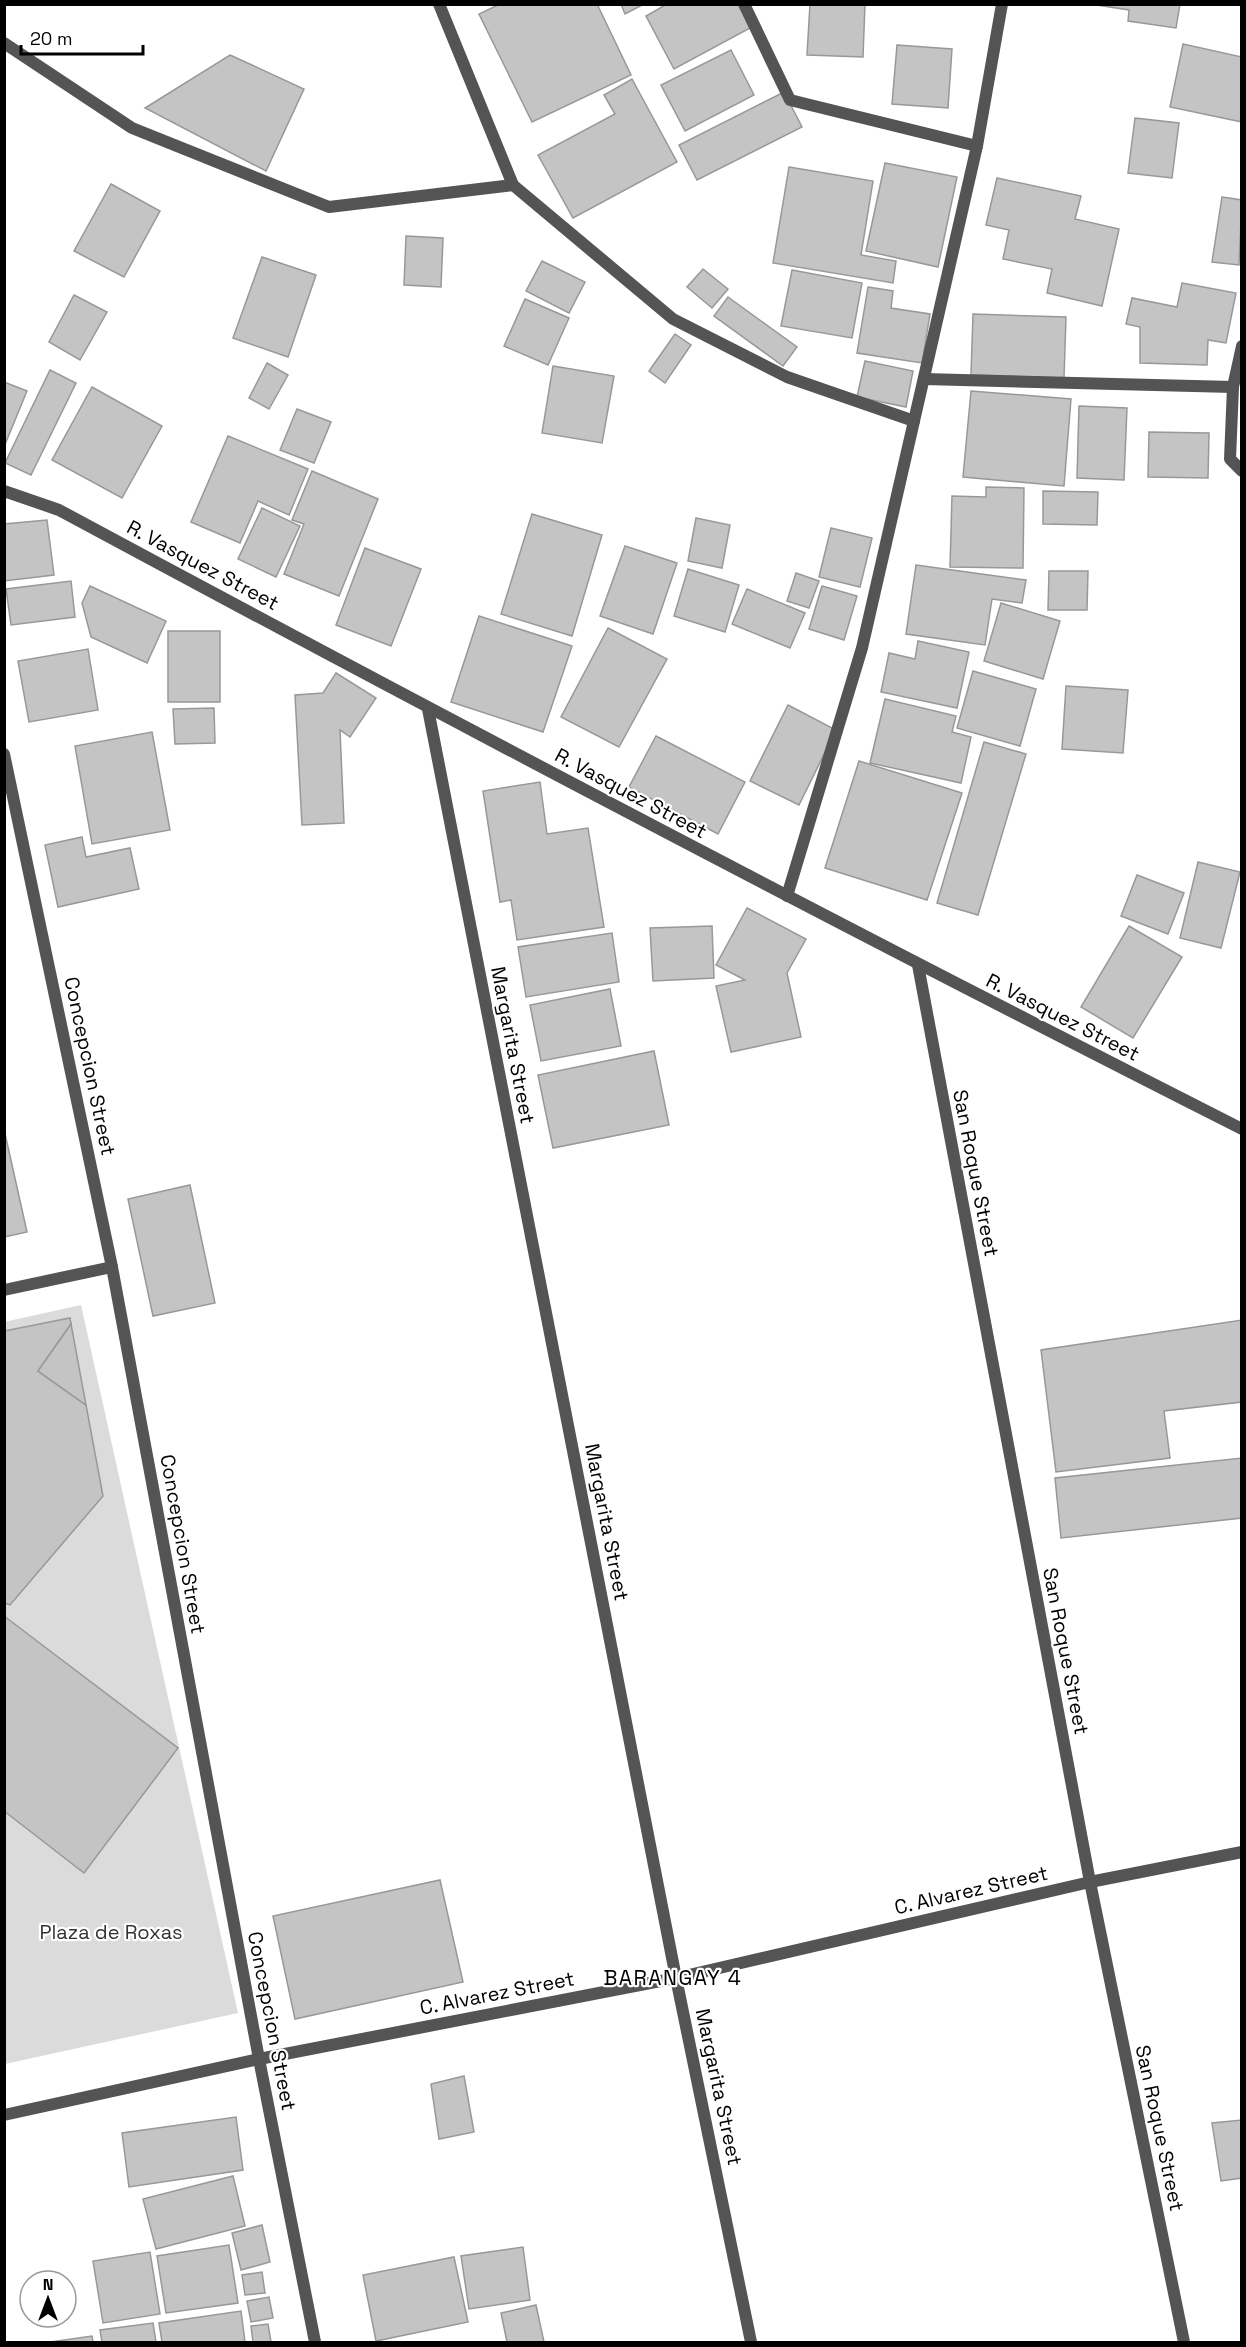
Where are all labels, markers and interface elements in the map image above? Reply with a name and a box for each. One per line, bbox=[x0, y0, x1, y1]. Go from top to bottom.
scale bar bbox=[21, 18, 142, 56]
text: 20 m bbox=[30, 27, 73, 50]
street label: R. Vasquez Street bbox=[122, 514, 284, 616]
street label: R. Vasquez Street bbox=[550, 742, 712, 844]
street label: Margarita Street bbox=[485, 964, 541, 1126]
street label: R. Vasquez Street bbox=[982, 967, 1144, 1067]
street label: Concepcion Street bbox=[58, 974, 122, 1158]
street label: San Roque Street bbox=[947, 1087, 1005, 1259]
street label: Margarita Street bbox=[579, 1441, 635, 1603]
street label: Concepcion Street bbox=[154, 1452, 212, 1636]
street label: San Roque Street bbox=[1037, 1565, 1095, 1737]
street label: C. Alvarez Street bbox=[892, 1860, 1050, 1920]
park label: Plaza de Roxas bbox=[39, 1919, 183, 1945]
street label: Concepcion Street bbox=[242, 1929, 302, 2113]
district label: BARANGAY 4 bbox=[604, 1964, 743, 1991]
street label: C. Alvarez Street bbox=[418, 1965, 576, 2021]
street label: Margarita Street bbox=[690, 2006, 748, 2168]
street label: San Roque Street bbox=[1130, 2042, 1190, 2214]
north arrow bbox=[18, 2269, 78, 2329]
text: N bbox=[43, 2274, 53, 2295]

